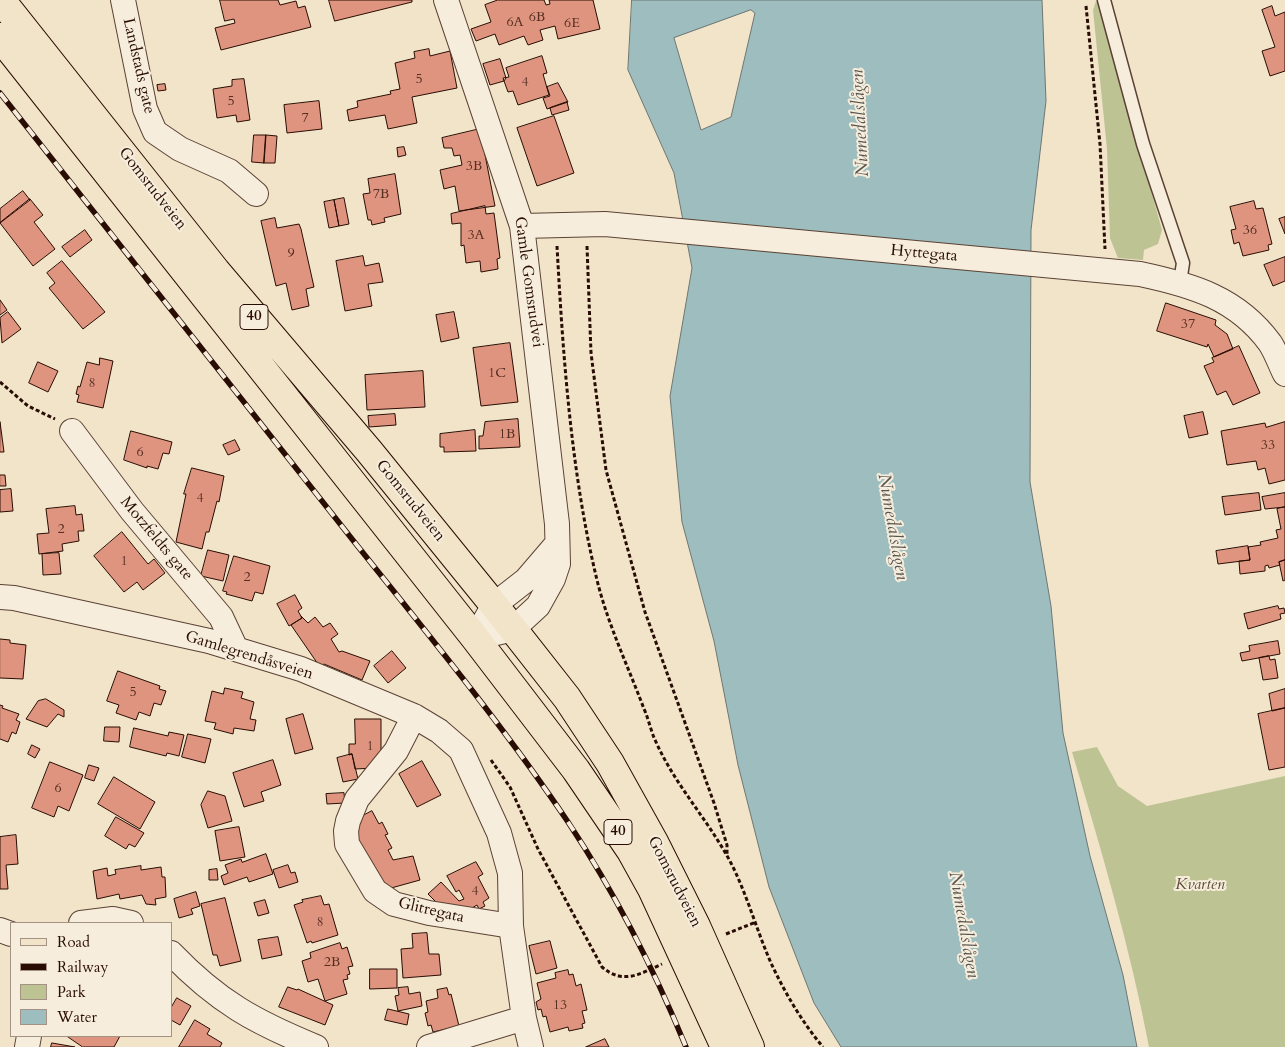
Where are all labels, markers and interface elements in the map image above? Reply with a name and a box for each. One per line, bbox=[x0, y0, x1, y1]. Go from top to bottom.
house number: 6B bbox=[529, 10, 545, 26]
house number: 6A bbox=[506, 15, 524, 31]
street label: Landstads gate bbox=[118, 16, 158, 116]
house number: 6E bbox=[564, 16, 580, 32]
water label: Numedalslågen bbox=[847, 69, 875, 177]
house number: 5 bbox=[415, 72, 423, 88]
house number: 4 bbox=[521, 75, 529, 91]
house number: 5 bbox=[227, 94, 235, 110]
house number: 7 bbox=[301, 111, 309, 127]
street label: Gomsrudveien bbox=[114, 144, 190, 234]
house number: 3B bbox=[466, 159, 482, 175]
house number: 7B bbox=[373, 187, 389, 203]
street label: Gamle Gomsrudvei bbox=[509, 215, 547, 349]
house number: 36 bbox=[1243, 223, 1257, 239]
house number: 3A bbox=[467, 228, 485, 244]
street label: Hyttegata bbox=[890, 242, 958, 266]
house number: 9 bbox=[287, 246, 295, 262]
road number: 40 bbox=[240, 304, 268, 330]
house number: 37 bbox=[1181, 317, 1195, 333]
house number: 1C bbox=[488, 366, 506, 382]
house number: 8 bbox=[88, 376, 96, 392]
house number: 1B bbox=[499, 427, 515, 443]
house number: 33 bbox=[1261, 438, 1275, 454]
house number: 6 bbox=[136, 445, 144, 461]
street label: Gomsrudveien bbox=[371, 456, 449, 546]
water label: Numedalslågen bbox=[872, 472, 912, 582]
house number: 4 bbox=[196, 491, 204, 507]
street label: Motzfeldts gate bbox=[115, 493, 197, 585]
house number: 2 bbox=[57, 522, 65, 538]
house number: 1 bbox=[120, 554, 128, 570]
house number: 2 bbox=[243, 570, 251, 586]
street label: Gamlegrendåsveien bbox=[183, 627, 315, 685]
house number: 5 bbox=[129, 685, 137, 701]
house number: 1 bbox=[366, 739, 374, 755]
house number: 6 bbox=[54, 781, 62, 797]
road number: 40 bbox=[604, 820, 632, 844]
street label: Gomsrudveien bbox=[643, 833, 705, 931]
water label: Numedalslågen bbox=[943, 870, 983, 980]
park label: Kvarten bbox=[1175, 875, 1225, 895]
house number: 4 bbox=[471, 884, 479, 900]
street label: Glitregata bbox=[396, 894, 466, 928]
house number: 8 bbox=[316, 915, 324, 931]
legend bbox=[10, 922, 172, 1037]
text: Road bbox=[57, 932, 90, 952]
house number: 2B bbox=[324, 955, 340, 971]
text: Railway bbox=[57, 957, 108, 977]
text: Park bbox=[57, 982, 86, 1002]
house number: 13 bbox=[553, 998, 567, 1014]
text: Water bbox=[57, 1007, 97, 1027]

